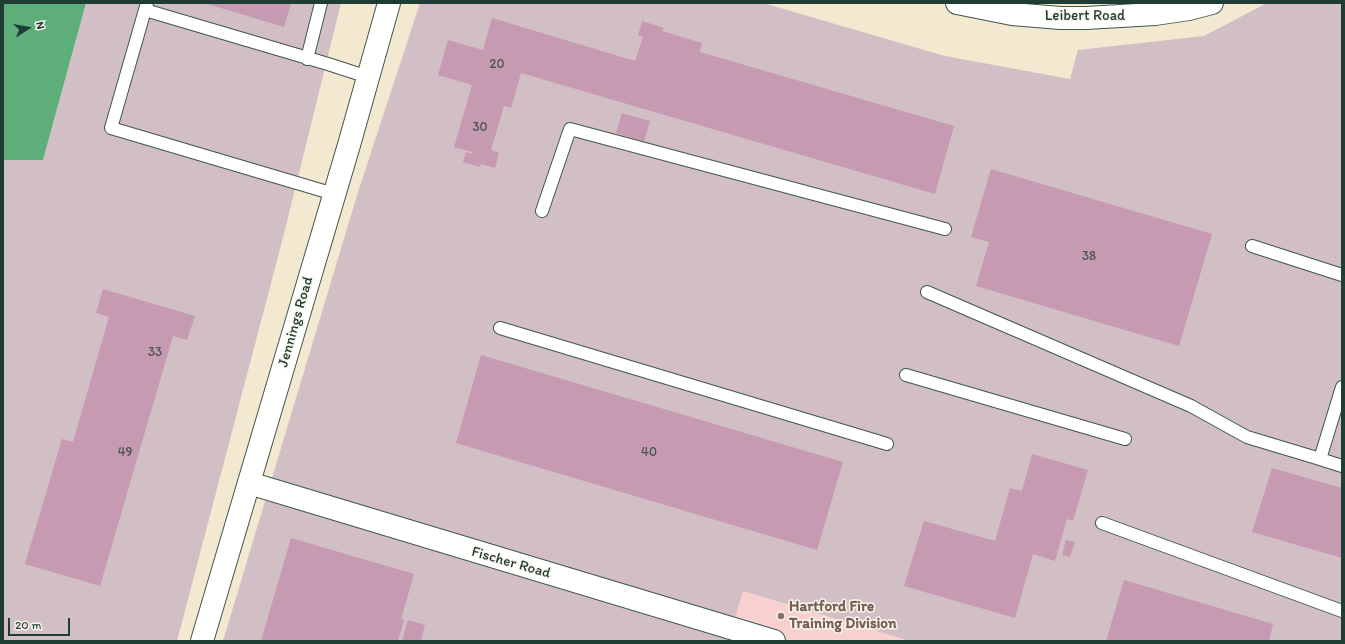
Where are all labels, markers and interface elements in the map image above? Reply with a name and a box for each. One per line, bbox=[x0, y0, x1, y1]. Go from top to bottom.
street label: Leibert Road bbox=[1045, 7, 1125, 25]
north arrow bbox=[8, 8, 48, 48]
text: N bbox=[33, 20, 47, 30]
house number: 20 bbox=[490, 57, 504, 73]
house number: 30 bbox=[472, 120, 488, 136]
house number: 38 bbox=[1082, 249, 1096, 265]
street label: Jennings Road bbox=[274, 275, 318, 369]
house number: 33 bbox=[148, 345, 162, 361]
house number: 49 bbox=[118, 445, 132, 461]
house number: 40 bbox=[641, 445, 657, 461]
street label: Fischer Road bbox=[469, 543, 553, 583]
place label: Hartford Fire Training Division bbox=[789, 598, 897, 633]
scale bar bbox=[10, 610, 72, 636]
marker: Hartford Fire Training Division bbox=[776, 611, 786, 621]
text: 20 m bbox=[15, 618, 42, 632]

